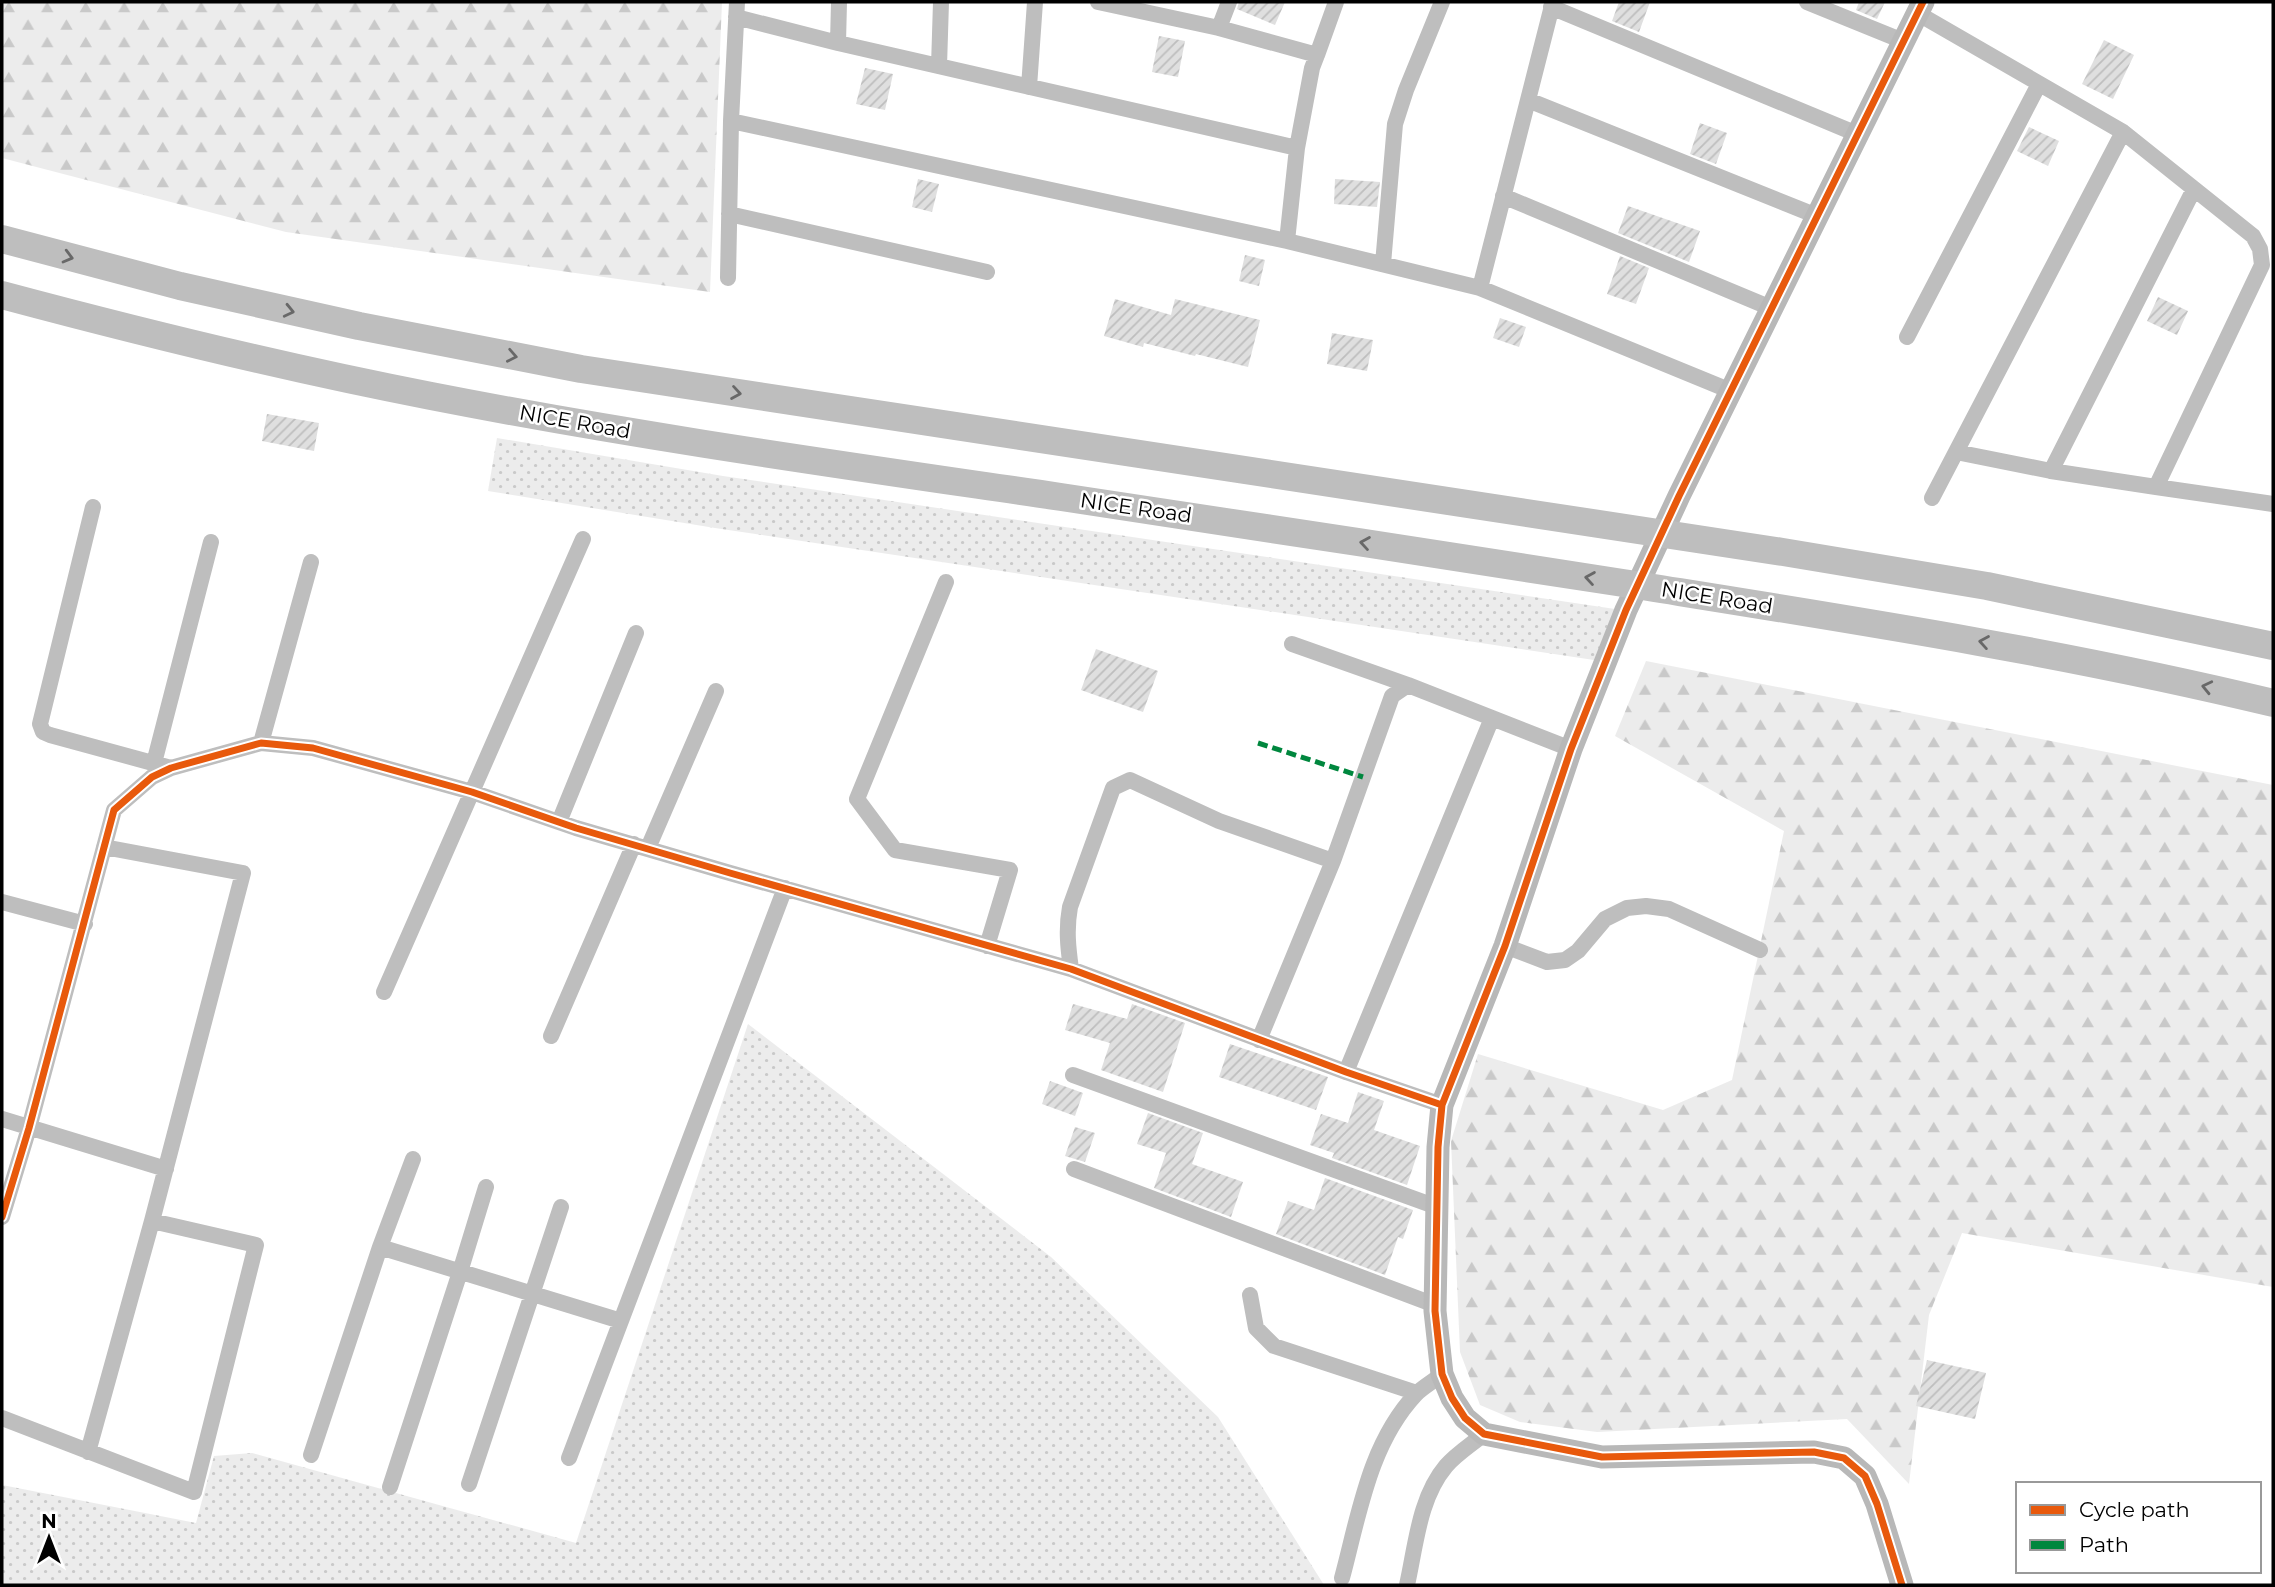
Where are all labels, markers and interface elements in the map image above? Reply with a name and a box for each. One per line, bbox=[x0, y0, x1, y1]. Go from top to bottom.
one-way arrow bbox=[62, 248, 74, 263]
one-way arrow bbox=[283, 302, 295, 317]
one-way arrow bbox=[506, 348, 518, 363]
one-way arrow bbox=[730, 385, 742, 400]
street label: NICE Road bbox=[517, 399, 633, 444]
street label: NICE Road bbox=[1078, 487, 1194, 528]
one-way arrow bbox=[1359, 536, 1371, 551]
one-way arrow bbox=[1584, 571, 1596, 586]
street label: NICE Road bbox=[1659, 576, 1775, 619]
one-way arrow bbox=[1978, 635, 1990, 650]
one-way arrow bbox=[2201, 681, 2213, 695]
legend bbox=[2016, 1482, 2261, 1573]
text: Cycle path bbox=[2079, 1497, 2190, 1522]
north arrow bbox=[14, 1503, 84, 1573]
text: N bbox=[41, 1510, 57, 1533]
text: Path bbox=[2079, 1532, 2129, 1557]

